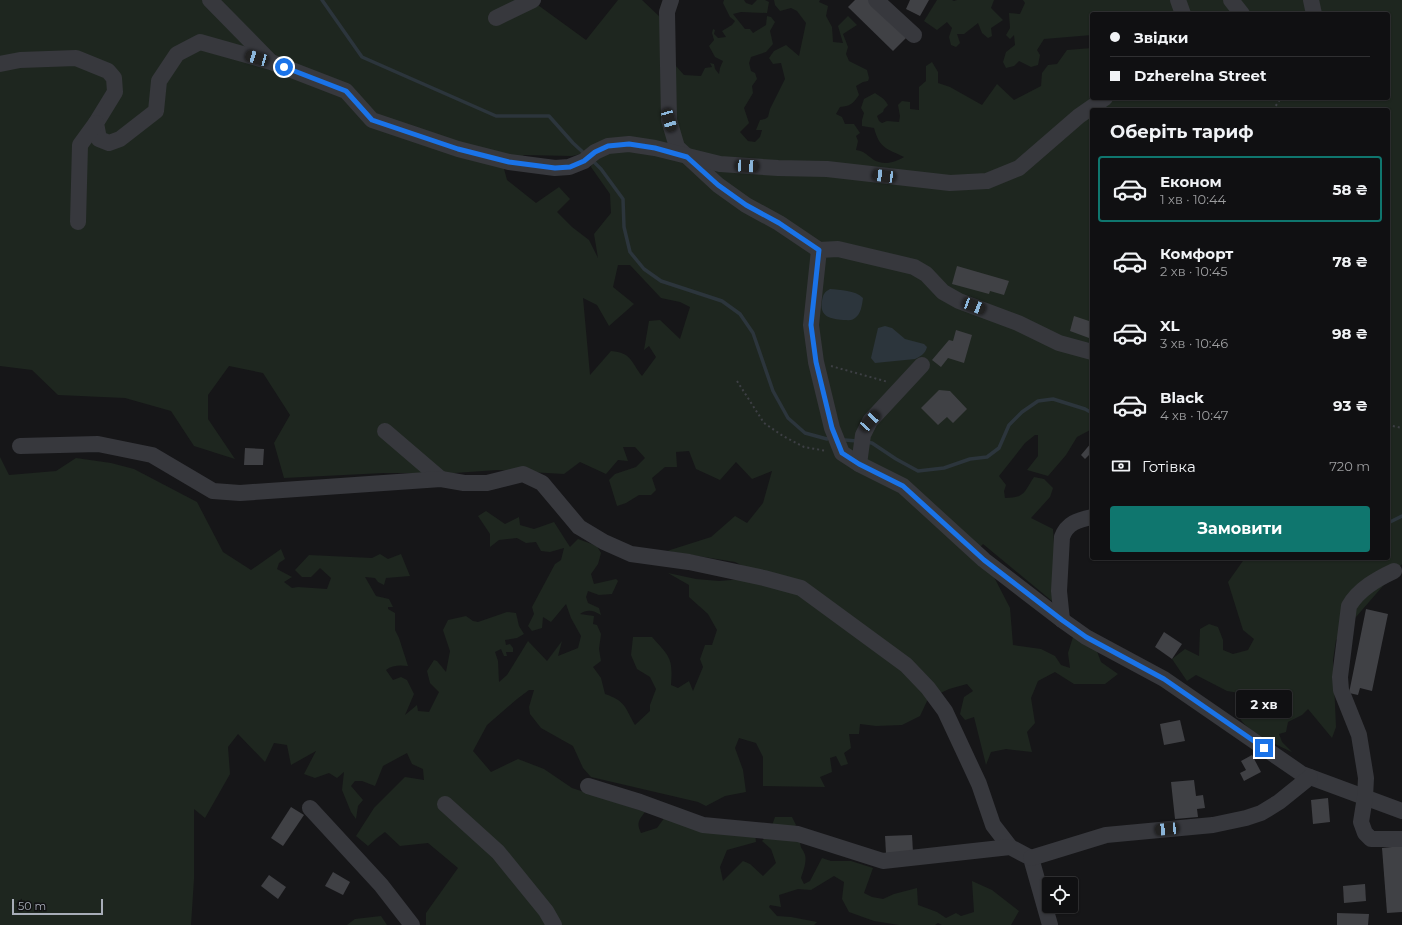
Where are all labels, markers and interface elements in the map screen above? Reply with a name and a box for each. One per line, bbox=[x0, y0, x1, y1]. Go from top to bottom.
text: Звідки bbox=[1134, 28, 1188, 47]
car bbox=[244, 49, 270, 67]
route start bbox=[275, 58, 293, 76]
text: Dzherelna Street bbox=[1134, 66, 1267, 85]
car bbox=[660, 107, 678, 133]
text: Оберіть тариф bbox=[1110, 121, 1254, 143]
car bbox=[735, 159, 759, 173]
car bbox=[871, 169, 897, 183]
icon: car bbox=[1112, 171, 1148, 207]
text: Економ bbox=[1160, 172, 1222, 191]
text: 58 ₴ bbox=[1333, 180, 1368, 199]
text: 1 хв · 10:44 bbox=[1160, 191, 1226, 207]
icon: car bbox=[1112, 243, 1148, 279]
text: Комфорт bbox=[1160, 244, 1233, 263]
text: 78 ₴ bbox=[1332, 252, 1368, 271]
text: 2 хв · 10:45 bbox=[1160, 263, 1228, 279]
car bbox=[961, 296, 987, 316]
icon: car bbox=[1112, 315, 1148, 351]
text: XL bbox=[1160, 316, 1179, 335]
text: 98 ₴ bbox=[1332, 324, 1368, 343]
text: 3 хв · 10:46 bbox=[1160, 335, 1228, 351]
icon: car bbox=[1112, 387, 1148, 423]
text: Black bbox=[1160, 388, 1204, 407]
text: 93 ₴ bbox=[1333, 396, 1368, 415]
text: 4 хв · 10:47 bbox=[1160, 407, 1229, 423]
car bbox=[857, 408, 883, 434]
icon: cash bbox=[1110, 455, 1132, 477]
text: Готівка bbox=[1142, 457, 1196, 476]
text: 720 m bbox=[1329, 458, 1370, 474]
button: Замовити bbox=[1110, 506, 1370, 552]
callout: 2 хв bbox=[1236, 690, 1292, 718]
text: 2 хв bbox=[1250, 696, 1278, 712]
route end bbox=[1255, 739, 1273, 757]
car bbox=[1155, 822, 1179, 836]
map controls bbox=[1042, 877, 1078, 913]
button: locate bbox=[1042, 877, 1078, 913]
scale bar bbox=[12, 897, 103, 916]
text: 50 m bbox=[18, 899, 46, 913]

